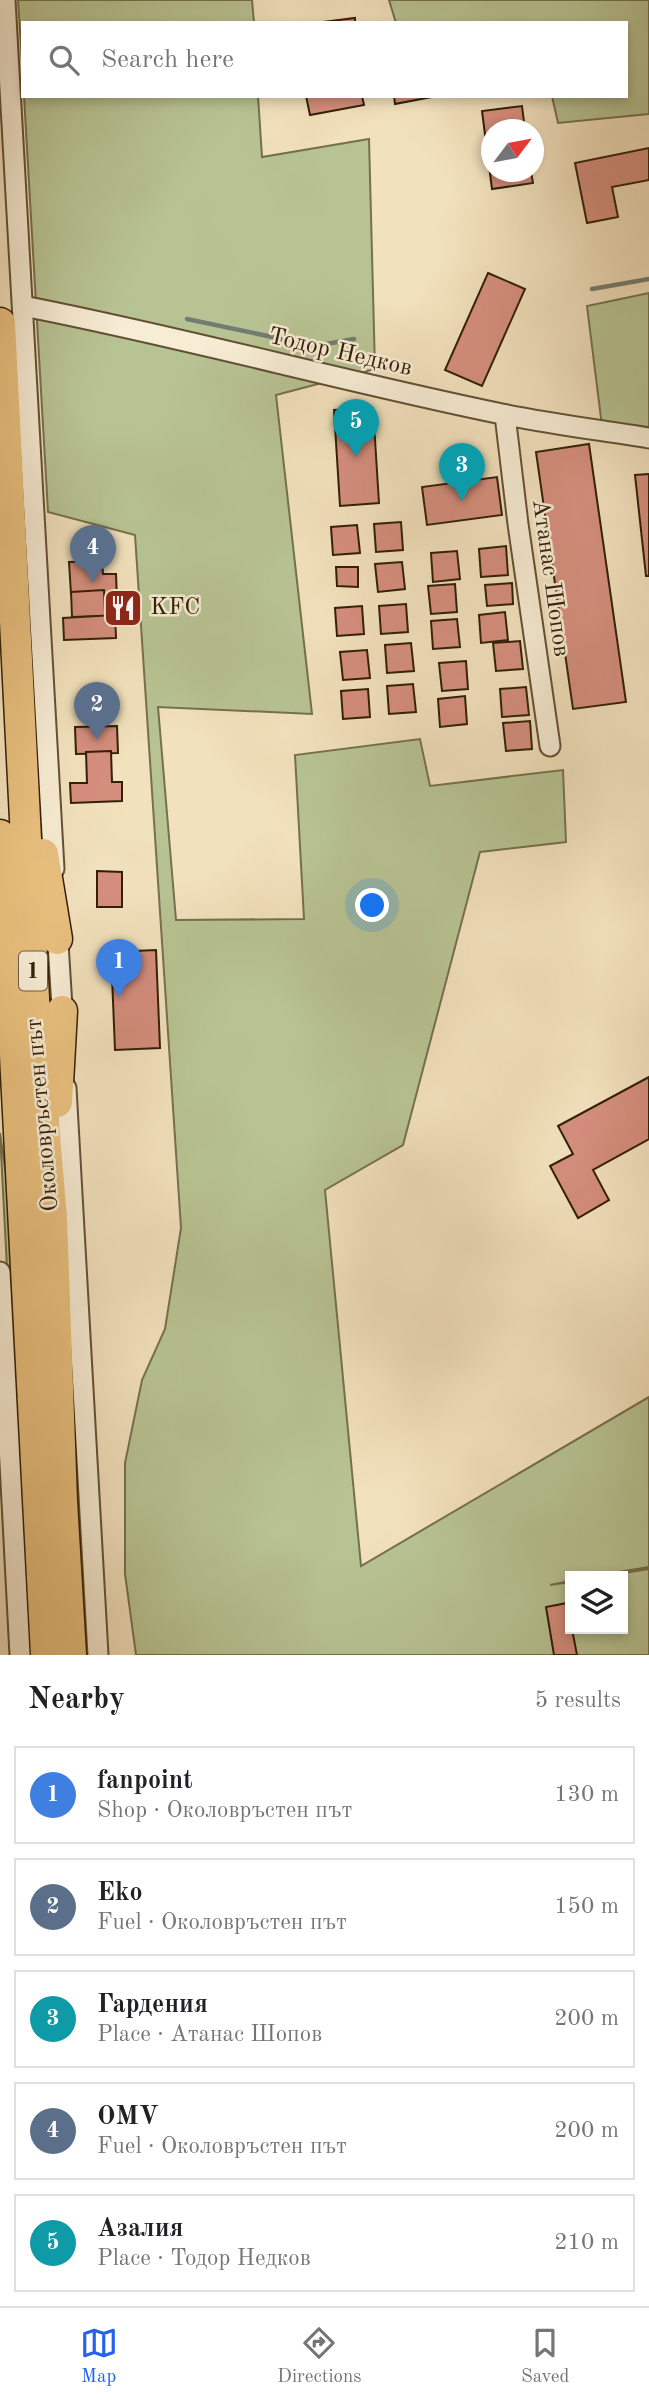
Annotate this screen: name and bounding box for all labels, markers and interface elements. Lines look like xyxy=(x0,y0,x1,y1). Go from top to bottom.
search box xyxy=(21,21,628,98)
icon: search xyxy=(45,41,83,79)
text: Search here xyxy=(101,47,234,73)
north arrow xyxy=(481,119,544,182)
street label: Тодор Недков xyxy=(266,325,414,381)
pin: 5 xyxy=(333,399,379,457)
pin: 3 xyxy=(439,443,485,501)
street label: Атанас Шопов xyxy=(527,498,573,658)
pin: 4 xyxy=(70,525,116,583)
restaurant icon: KFC xyxy=(102,587,144,629)
place label: KFC xyxy=(150,596,200,620)
pin: 2 xyxy=(74,682,120,740)
your location xyxy=(355,888,389,922)
pin: 1 xyxy=(96,939,142,997)
road number: 1 xyxy=(19,952,47,990)
street label: Околовръстен път xyxy=(23,1017,63,1213)
map controls xyxy=(565,1571,628,1634)
button: layers xyxy=(565,1571,628,1634)
text: Nearby xyxy=(28,1685,125,1715)
text: 5 results xyxy=(535,1689,621,1712)
text: fanpoint xyxy=(97,1768,193,1794)
text: 1 xyxy=(46,1783,60,1806)
text: 130 m xyxy=(554,1783,619,1806)
text: Shop · Околовръстен път xyxy=(97,1799,352,1822)
text: Eko xyxy=(97,1880,143,1906)
text: 2 xyxy=(46,1895,60,1918)
text: 150 m xyxy=(554,1895,619,1918)
text: Fuel · Околовръстен път xyxy=(97,1911,347,1934)
text: Гардения xyxy=(97,1992,208,2018)
text: 3 xyxy=(46,2007,60,2030)
text: 200 m xyxy=(554,2007,619,2030)
text: Place · Атанас Шопов xyxy=(97,2023,322,2046)
text: OMV xyxy=(97,2104,159,2130)
text: 4 xyxy=(46,2119,60,2142)
text: 200 m xyxy=(554,2119,619,2142)
text: Fuel · Околовръстен път xyxy=(97,2135,347,2158)
text: Азалия xyxy=(97,2216,183,2242)
text: 5 xyxy=(46,2231,60,2254)
text: 210 m xyxy=(554,2231,619,2254)
text: Place · Тодор Недков xyxy=(97,2247,311,2270)
tab: Map xyxy=(80,2324,118,2389)
tab: Directions xyxy=(277,2324,362,2389)
tab: Saved xyxy=(521,2324,569,2389)

